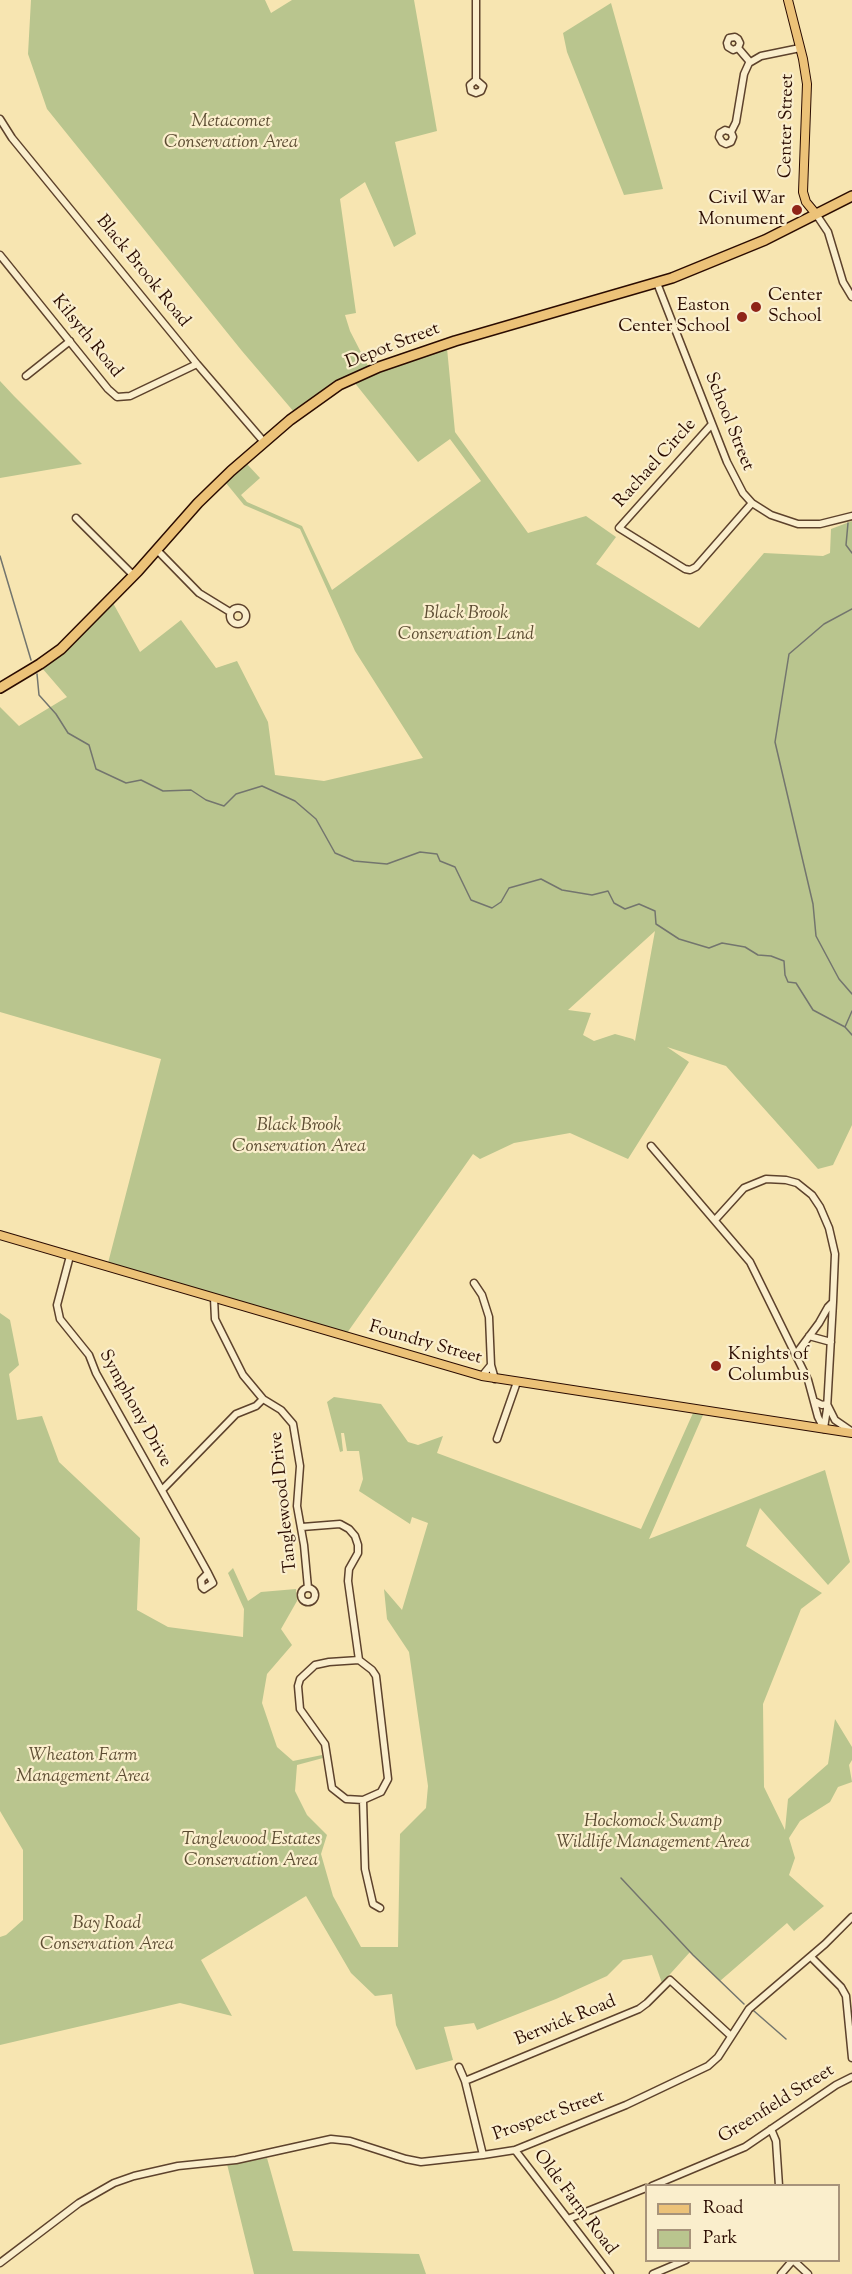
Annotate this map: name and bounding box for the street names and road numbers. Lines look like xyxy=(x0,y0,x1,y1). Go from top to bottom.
street label: Center Street xyxy=(776,74,800,178)
street label: Black Brook Road xyxy=(90,212,194,332)
street label: Kilsyth Road xyxy=(46,291,126,383)
street label: Depot Street xyxy=(343,319,443,375)
street label: School Street xyxy=(698,370,758,474)
street label: Rachael Circle xyxy=(610,415,702,513)
street label: Foundry Street xyxy=(366,1318,484,1370)
street label: Symphony Drive xyxy=(93,1347,175,1471)
street label: Tanglewood Drive xyxy=(267,1431,303,1573)
street label: Berwick Road xyxy=(512,1992,620,2052)
street label: Greenfield Street xyxy=(715,2061,839,2149)
street label: Prospect Street xyxy=(491,2087,607,2147)
street label: Olde Farm Road xyxy=(527,2146,621,2260)

